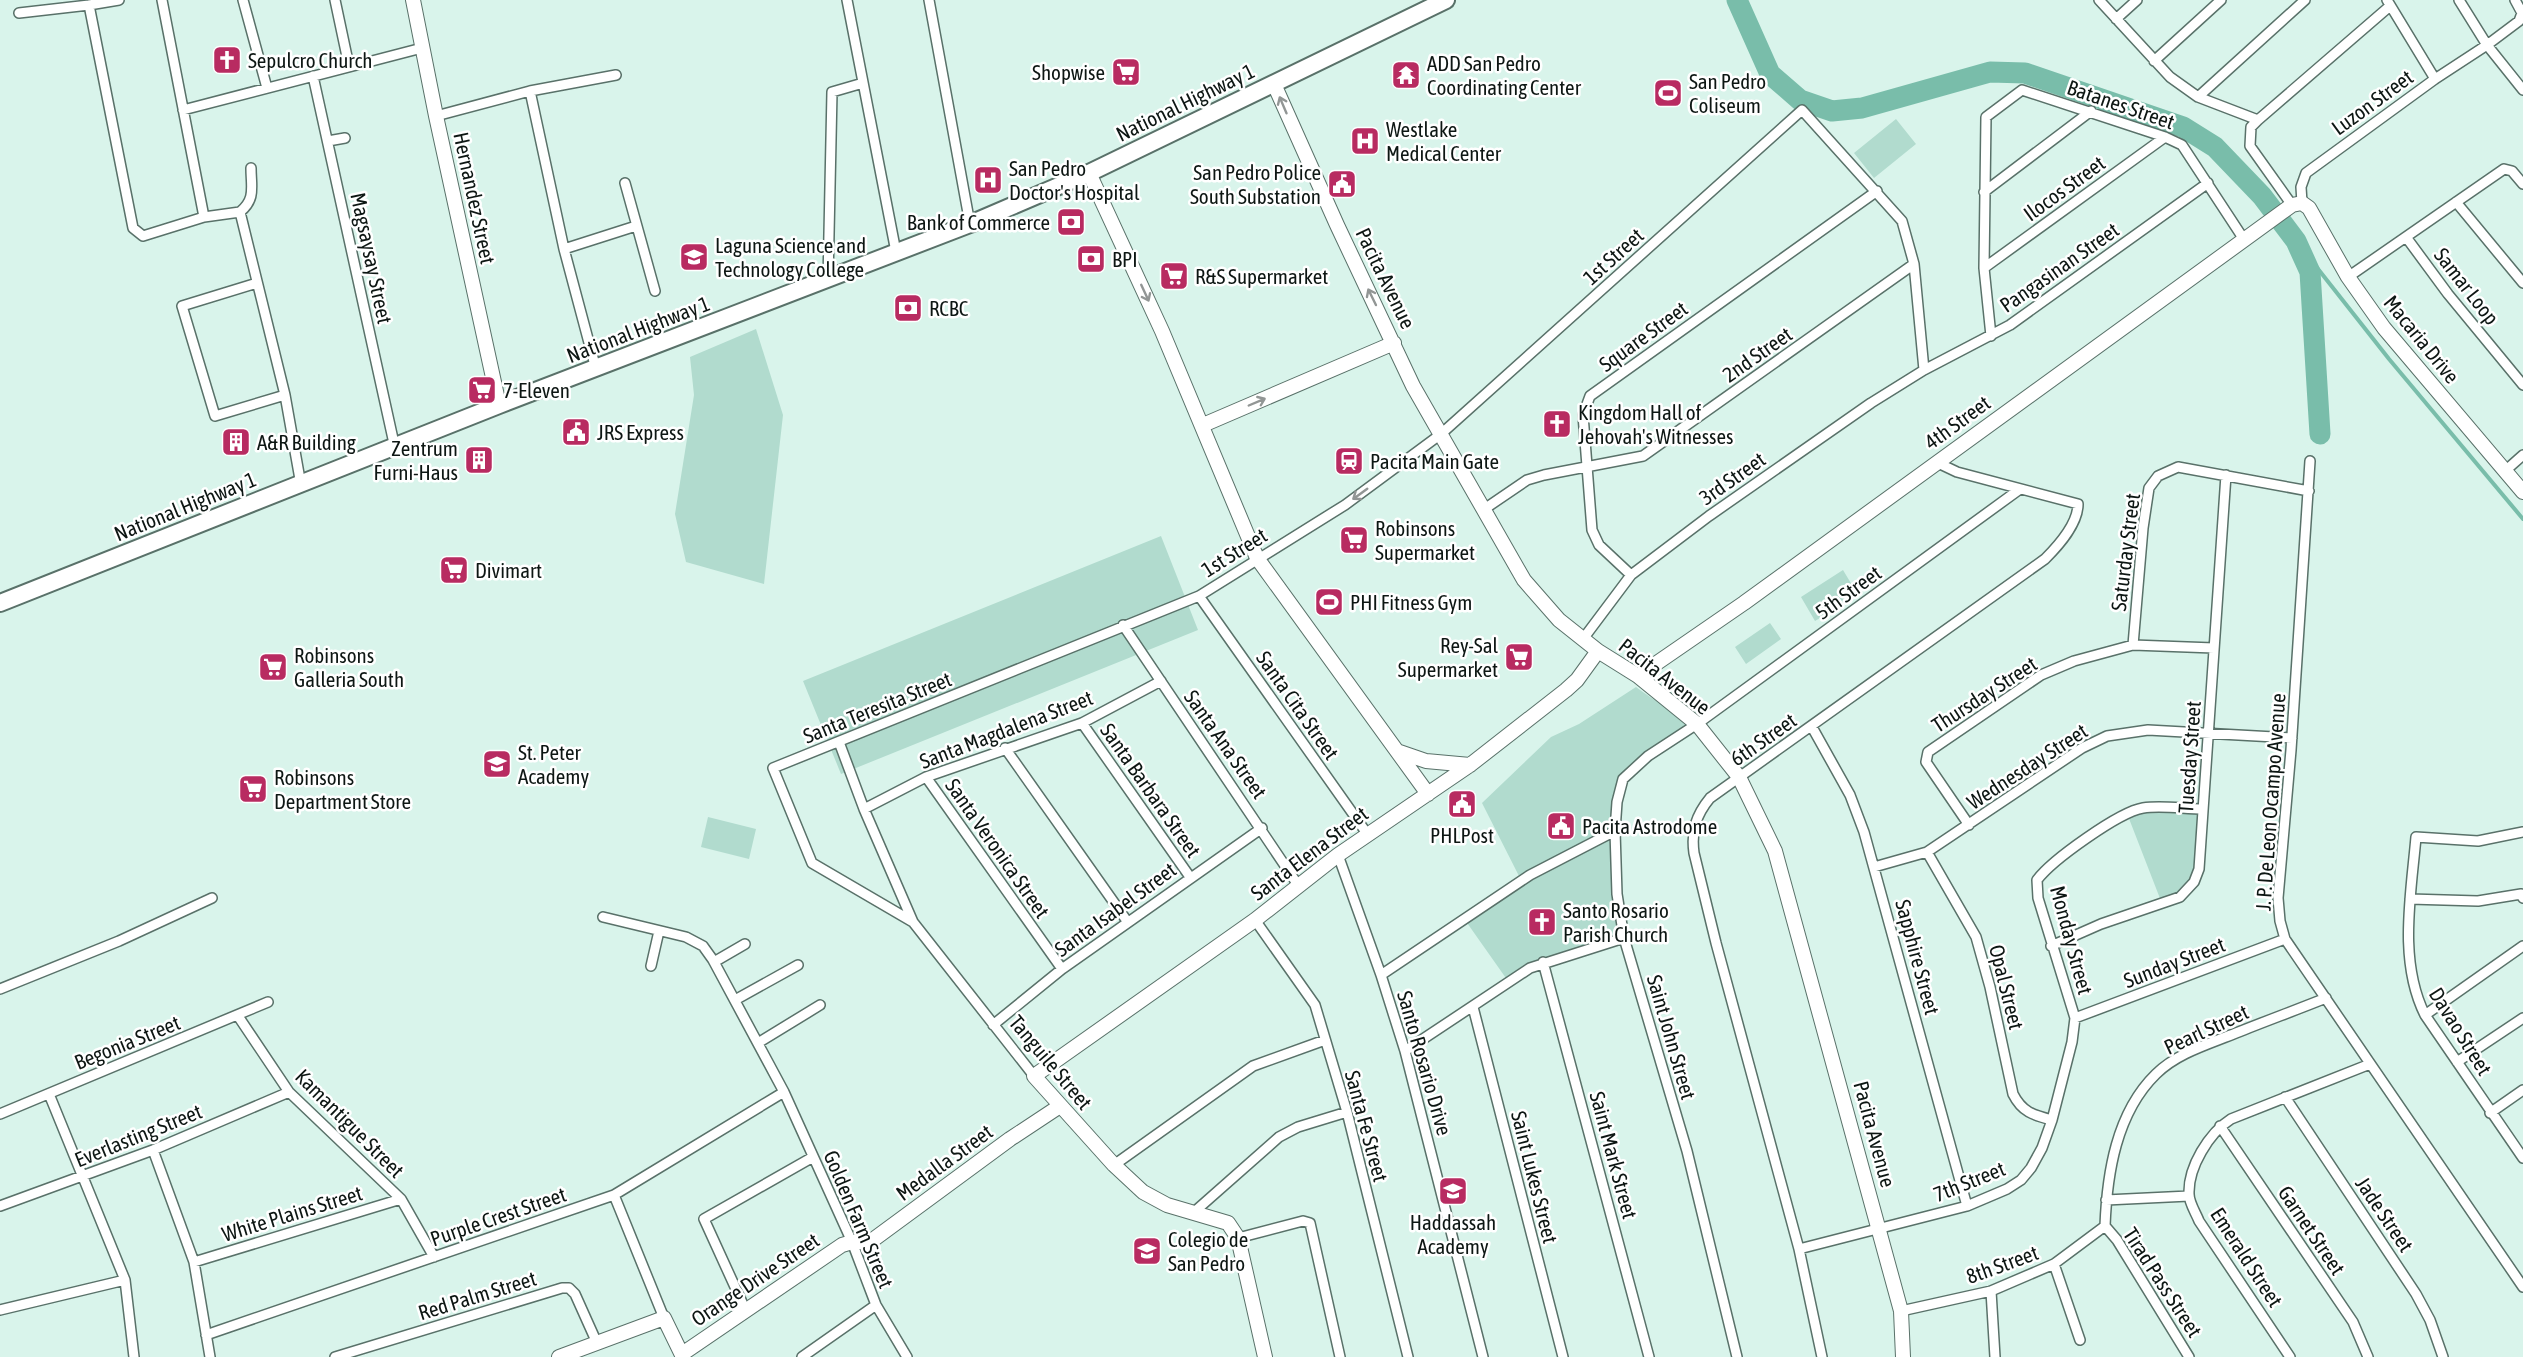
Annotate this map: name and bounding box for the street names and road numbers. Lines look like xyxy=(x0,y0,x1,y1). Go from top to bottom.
street label: National Highway 1 xyxy=(1112,58,1258,146)
street label: Luzon Street xyxy=(2327,64,2417,140)
street label: Batanes Street xyxy=(2064,74,2178,134)
street label: Hernandez Street xyxy=(449,130,501,266)
street label: Ilocos Street xyxy=(2019,150,2109,226)
street label: Magsaysay Street xyxy=(346,190,398,326)
street label: Pangasinan Street xyxy=(1995,217,2123,317)
street label: 1st Street xyxy=(1578,223,1648,289)
street label: Pacita Avenue xyxy=(1351,224,1421,332)
street label: Samar Loop xyxy=(2430,243,2504,329)
street label: Macaria Drive xyxy=(2379,290,2465,388)
street label: National Highway 1 xyxy=(563,291,713,367)
street label: Square Street xyxy=(1594,296,1692,376)
street label: 2nd Street xyxy=(1718,322,1796,386)
street label: 4th Street xyxy=(1920,390,1994,454)
street label: 3rd Street xyxy=(1694,447,1770,509)
street label: National Highway 1 xyxy=(110,467,260,545)
street label: Saturday Street xyxy=(2106,492,2144,612)
street label: 1st Street xyxy=(1197,523,1271,581)
street label: 5th Street xyxy=(1811,560,1885,624)
street label: Pacita Avenue xyxy=(1615,633,1715,719)
street label: Santa Cita Street xyxy=(1252,646,1344,764)
street label: Thursday Street xyxy=(1927,651,2041,737)
street label: Santa Teresita Street xyxy=(799,666,955,748)
street label: Santa Magdalena Street xyxy=(916,685,1096,773)
street label: Santa Ana Street xyxy=(1180,685,1272,803)
street label: J. P. De Leon Ocampo Avenue xyxy=(2250,692,2290,912)
street label: Tuesday Street xyxy=(2173,700,2205,814)
street label: 6th Street xyxy=(1725,708,1801,770)
street label: Wednesday Street xyxy=(1962,718,2092,814)
street label: Santa Barbara Street xyxy=(1096,719,1206,861)
street label: Santa Veronica Street xyxy=(941,774,1055,922)
street label: Santa Elena Street xyxy=(1246,801,1372,905)
street label: Santa Isabel Street xyxy=(1050,857,1180,961)
street label: Monday Street xyxy=(2046,883,2098,997)
street label: Sapphire Street xyxy=(1891,897,1945,1017)
street label: Sunday Street xyxy=(2120,932,2228,992)
street label: Opal Street xyxy=(1985,942,2029,1032)
street label: Saint John Street xyxy=(1643,972,1701,1102)
street label: Davao Street xyxy=(2425,983,2497,1079)
street label: Santo Rosario Drive xyxy=(1393,988,1457,1138)
street label: Pearl Street xyxy=(2160,999,2252,1059)
street label: Begonia Street xyxy=(71,1010,183,1074)
street label: Tanguile Street xyxy=(1005,1010,1097,1114)
street label: Kamantigue Street xyxy=(291,1064,409,1182)
street label: Santa Fe Street xyxy=(1341,1068,1393,1184)
street label: Pacita Avenue xyxy=(1849,1078,1901,1190)
street label: Saint Mark Street xyxy=(1585,1089,1643,1221)
street label: Everlasting Street xyxy=(71,1099,205,1171)
street label: Saint Lukes Street xyxy=(1507,1108,1563,1246)
street label: Medalla Street xyxy=(891,1119,997,1205)
street label: Golden Farm Street xyxy=(819,1147,899,1291)
street label: 7th Street xyxy=(1930,1156,2008,1206)
street label: Jade Street xyxy=(2351,1172,2419,1256)
street label: White Plains Street xyxy=(219,1180,365,1246)
street label: Garnet Street xyxy=(2274,1181,2350,1279)
street label: Purple Crest Street xyxy=(427,1182,569,1250)
street label: Emerald Street xyxy=(2206,1203,2288,1311)
street label: Tirad Pass Street xyxy=(2119,1223,2207,1341)
street label: Orange Drive Street xyxy=(687,1227,823,1331)
street label: 8th Street xyxy=(1963,1240,2041,1288)
street label: Red Palm Street xyxy=(415,1266,539,1324)

